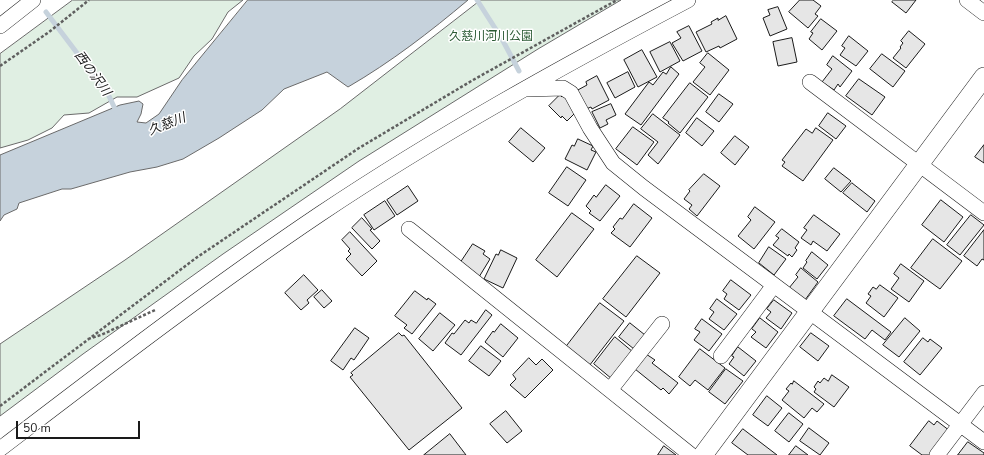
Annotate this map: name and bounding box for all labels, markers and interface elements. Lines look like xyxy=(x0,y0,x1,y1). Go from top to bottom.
park label: 久慈川河川公園 xyxy=(449,30,533,44)
water label: 西の沢川 xyxy=(70,48,114,100)
water label: 久慈川 xyxy=(146,111,188,139)
scale bar xyxy=(18,413,142,439)
text: 50 m xyxy=(23,420,51,436)

